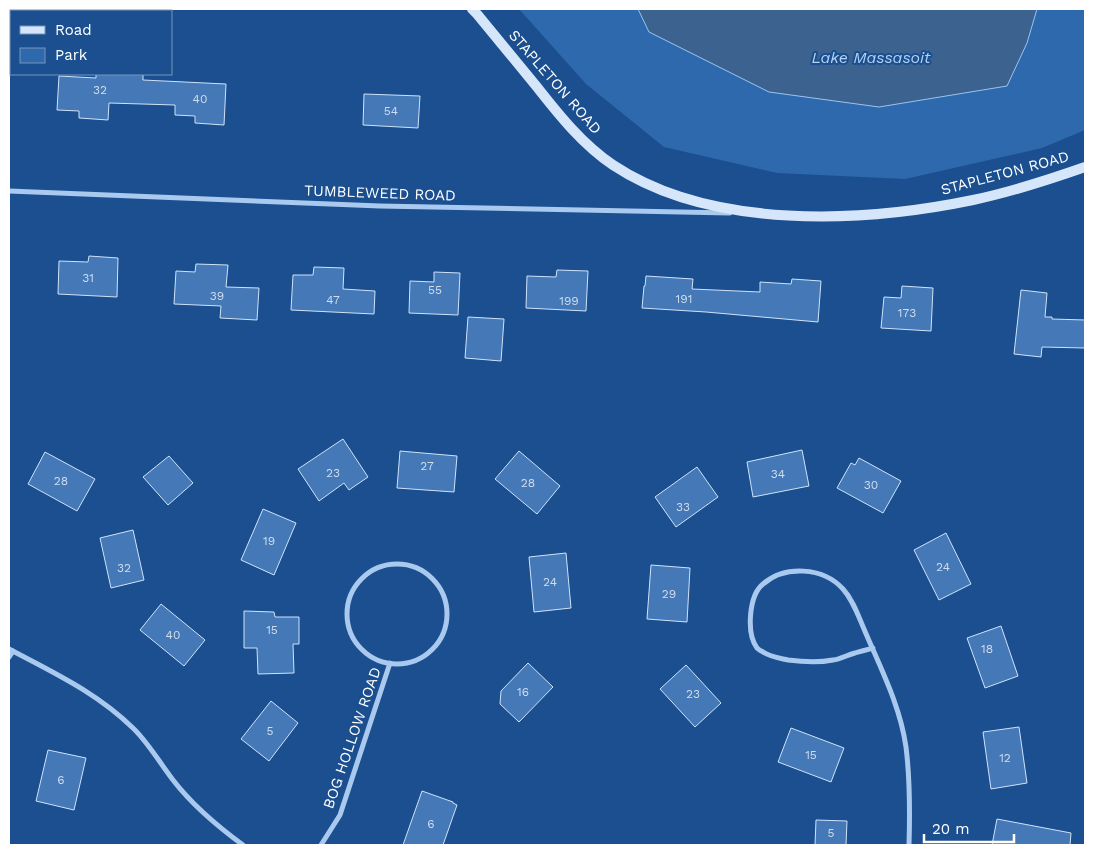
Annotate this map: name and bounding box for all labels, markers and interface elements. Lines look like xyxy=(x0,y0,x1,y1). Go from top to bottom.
legend xyxy=(10,10,172,75)
text: Road xyxy=(55,21,92,39)
street label: STAPLETON ROAD xyxy=(505,26,605,138)
text: Park xyxy=(55,46,88,64)
water label: Lake Massasoit xyxy=(811,48,931,67)
house number: 32 xyxy=(93,83,107,97)
house number: 40 xyxy=(193,92,207,106)
house number: 54 xyxy=(384,104,398,118)
street label: STAPLETON ROAD xyxy=(939,147,1071,199)
street label: TUMBLEWEED ROAD xyxy=(304,181,456,205)
house number: 31 xyxy=(82,271,94,285)
house number: 55 xyxy=(428,283,442,297)
house number: 39 xyxy=(210,289,224,303)
house number: 191 xyxy=(676,292,692,306)
house number: 47 xyxy=(326,293,340,307)
house number: 199 xyxy=(559,294,579,308)
house number: 173 xyxy=(898,306,916,320)
house number: 27 xyxy=(420,459,434,473)
house number: 23 xyxy=(326,466,340,480)
house number: 34 xyxy=(771,467,785,481)
house number: 28 xyxy=(54,474,68,488)
house number: 28 xyxy=(521,476,535,490)
house number: 30 xyxy=(864,478,878,492)
house number: 33 xyxy=(676,500,690,514)
house number: 19 xyxy=(263,534,275,548)
house number: 24 xyxy=(936,560,950,574)
house number: 32 xyxy=(117,561,131,575)
house number: 24 xyxy=(543,575,557,589)
house number: 29 xyxy=(662,587,676,601)
house number: 15 xyxy=(266,623,278,637)
house number: 40 xyxy=(166,628,180,642)
house number: 18 xyxy=(981,642,993,656)
street label: BOG HOLLOW ROAD xyxy=(319,665,385,811)
house number: 16 xyxy=(517,685,529,699)
house number: 23 xyxy=(686,687,700,701)
house number: 5 xyxy=(267,724,274,738)
house number: 15 xyxy=(805,748,817,762)
house number: 12 xyxy=(999,751,1011,765)
house number: 6 xyxy=(57,773,65,787)
scale bar xyxy=(924,812,1014,844)
house number: 6 xyxy=(427,817,435,831)
text: 20 m xyxy=(932,820,970,838)
house number: 5 xyxy=(828,826,835,840)

